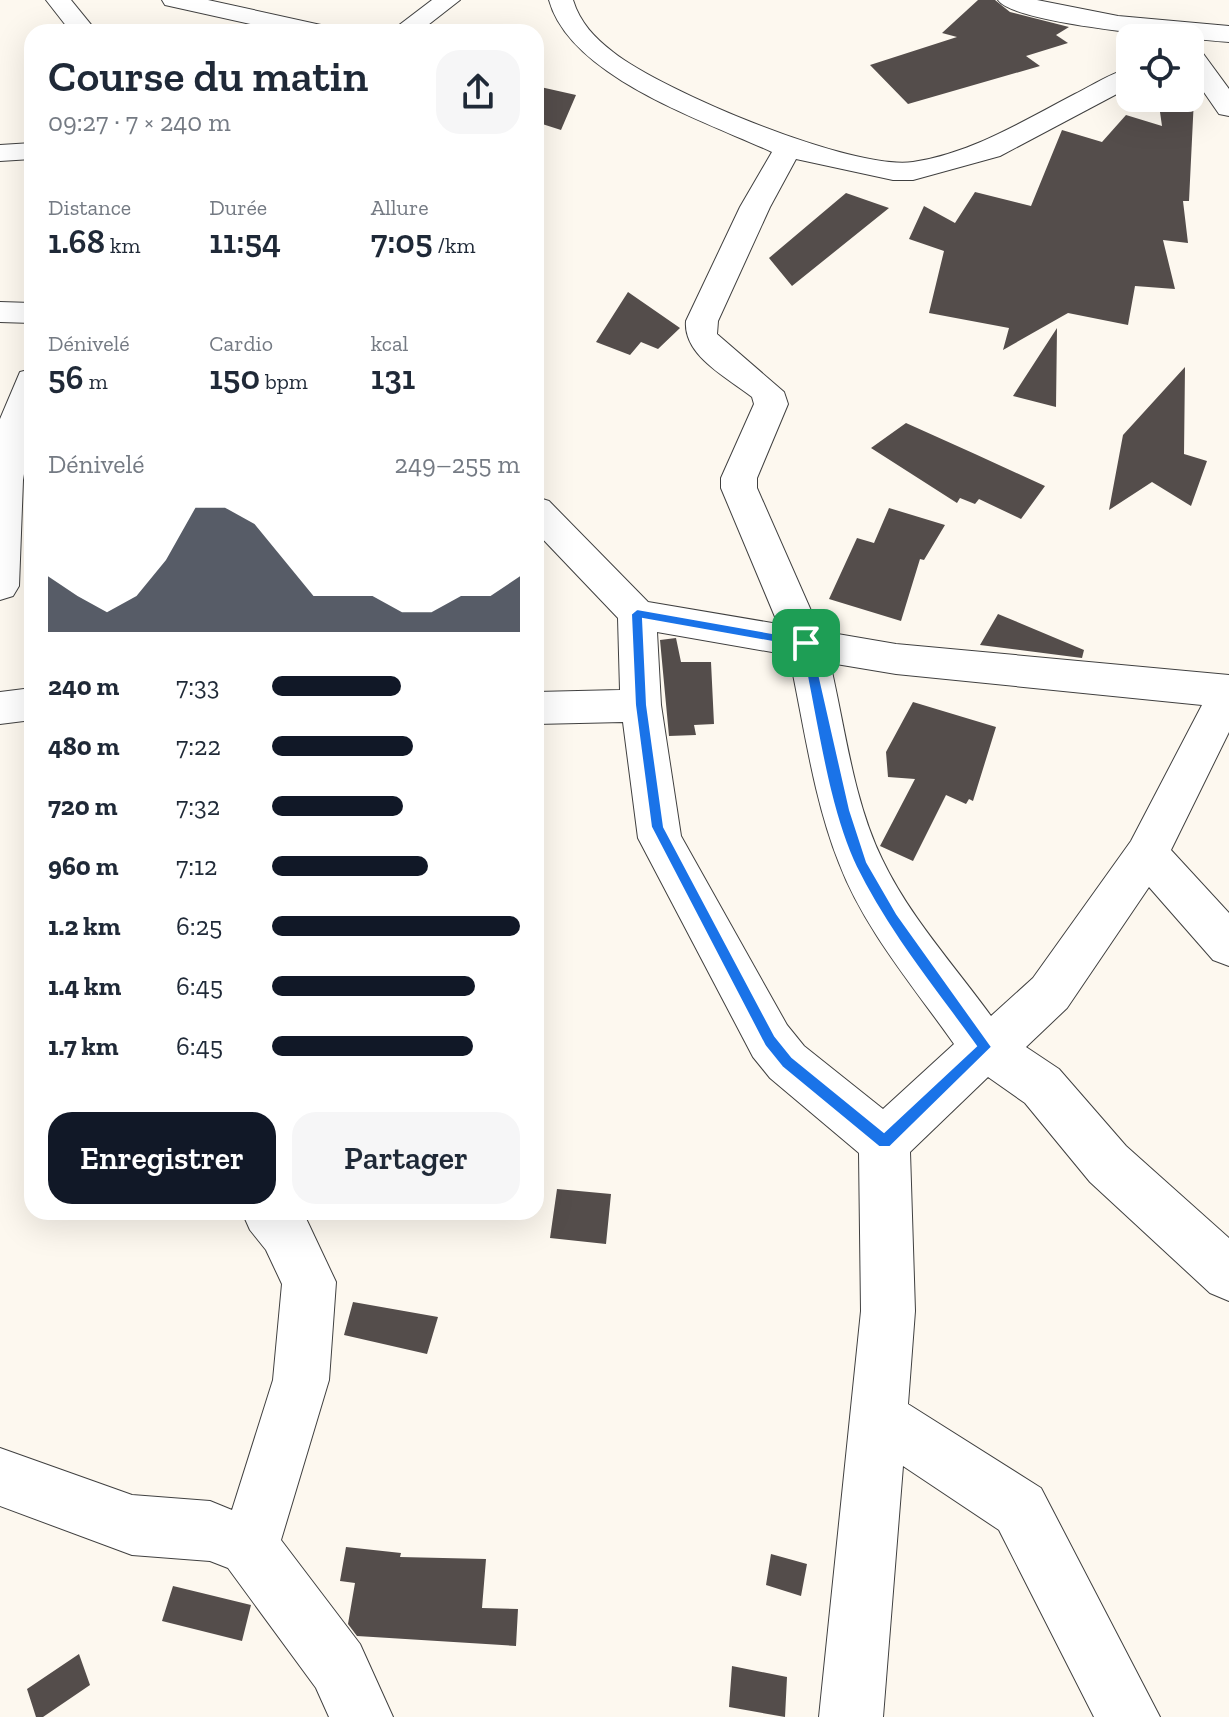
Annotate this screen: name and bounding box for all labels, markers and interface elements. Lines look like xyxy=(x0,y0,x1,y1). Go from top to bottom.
map controls xyxy=(1116,24,1204,112)
button: locate xyxy=(1116,24,1204,112)
text: Course du matin xyxy=(48,49,368,102)
button: share xyxy=(436,50,520,134)
text: 09:27 · 7 × 240 m xyxy=(48,106,231,138)
text: Distance xyxy=(48,194,131,221)
text: Durée xyxy=(209,194,267,221)
text: Allure xyxy=(371,194,429,221)
text: 1.68 xyxy=(48,221,105,262)
text: 11:54 xyxy=(209,221,281,262)
text: 7:05 xyxy=(371,221,433,262)
text: km xyxy=(105,232,140,259)
text: /km xyxy=(433,232,475,259)
text: Dénivelé xyxy=(48,330,130,357)
text: Cardio xyxy=(209,330,273,357)
text: kcal xyxy=(371,330,408,357)
text: 56 xyxy=(48,357,84,398)
text: 150 xyxy=(209,357,260,398)
text: 131 xyxy=(371,357,415,398)
text: m xyxy=(84,368,108,395)
text: bpm xyxy=(260,368,308,395)
text: Dénivelé xyxy=(48,448,145,480)
text: 249–255 m xyxy=(395,448,520,480)
pin xyxy=(772,609,840,677)
icon: arrive xyxy=(784,621,828,665)
text: 240 m xyxy=(48,670,119,702)
text: 7:33 xyxy=(176,670,220,702)
text: 480 m xyxy=(48,730,119,762)
text: 7:22 xyxy=(176,730,221,762)
text: 720 m xyxy=(48,790,117,822)
text: 7:32 xyxy=(176,790,220,822)
text: 960 m xyxy=(48,850,118,882)
text: 7:12 xyxy=(176,850,217,882)
text: 1.2 km xyxy=(48,910,120,942)
text: 6:25 xyxy=(176,910,222,942)
text: 1.4 km xyxy=(48,970,121,1002)
text: 6:45 xyxy=(176,970,223,1002)
text: 1.7 km xyxy=(48,1030,119,1062)
text: 6:45 xyxy=(176,1030,223,1062)
button: Enregistrer xyxy=(48,1112,276,1204)
button: Partager xyxy=(292,1112,520,1204)

